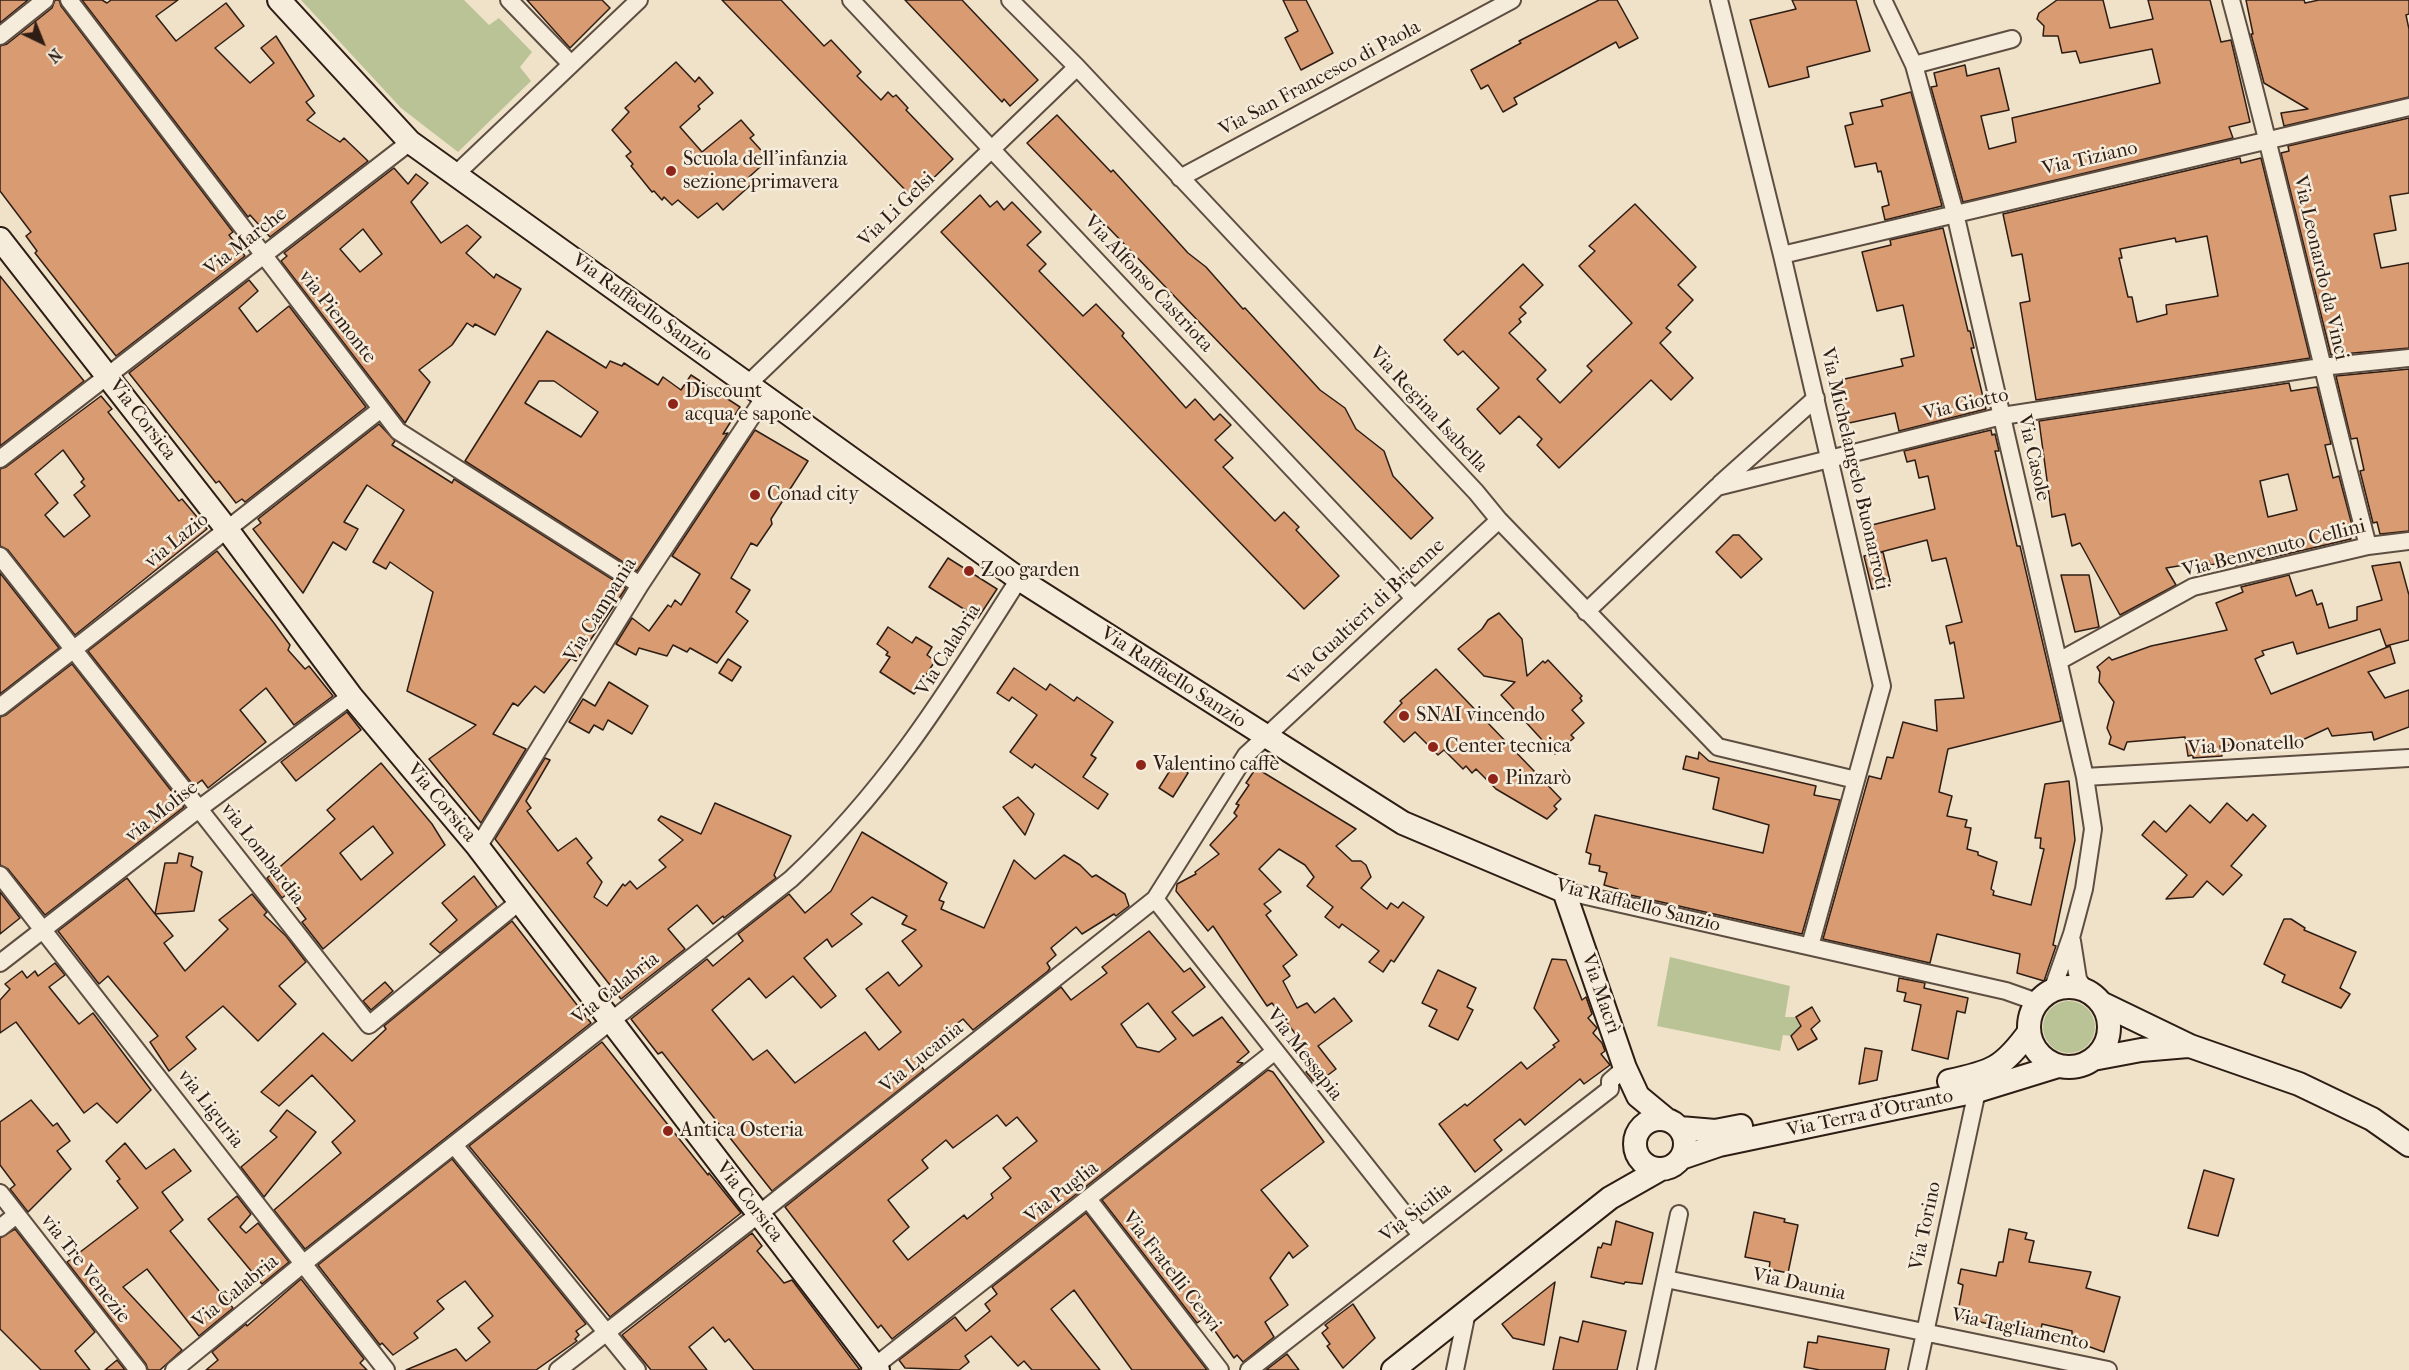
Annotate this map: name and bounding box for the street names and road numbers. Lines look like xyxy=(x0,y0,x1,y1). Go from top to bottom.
street label: Via San Francesco di Paola xyxy=(1215,16,1425,142)
street label: Via Tiziano xyxy=(2040,136,2140,182)
street label: Via Li Gelsi xyxy=(854,168,940,252)
street label: Via Leonardo da Vinci xyxy=(2287,173,2353,363)
street label: Via Marche xyxy=(200,202,292,282)
street label: Via Alfonso Castriota xyxy=(1078,211,1218,357)
street label: Via Raffaello Sanzio xyxy=(567,249,717,367)
street label: via Piemonte xyxy=(293,265,381,369)
street label: Via Regina Isabella xyxy=(1363,342,1493,478)
street label: Via Michelangelo Buonarroti xyxy=(1814,346,1894,592)
street label: Via Corsica xyxy=(103,375,181,465)
street label: Via Giotto xyxy=(1921,384,2011,426)
street label: Via Casole xyxy=(2011,413,2055,503)
street label: via Lazio xyxy=(140,508,214,574)
street label: Via Benvenuto Cellini xyxy=(2180,515,2368,583)
street label: Via Gualtieri di Brienne xyxy=(1284,534,1450,692)
street label: Via Campania xyxy=(559,553,643,667)
street label: Via Calabria xyxy=(911,600,987,700)
street label: Via Raffaello Sanzio xyxy=(1096,622,1250,734)
street label: Via Donatello xyxy=(2187,731,2305,761)
street label: Via Corsica xyxy=(401,759,481,847)
street label: via Molise xyxy=(121,776,203,848)
street label: via Lombardia xyxy=(215,798,309,910)
street label: Via Raffaello Sanzio xyxy=(1553,874,1723,938)
street label: Via Calabria xyxy=(568,948,664,1030)
street label: Via Macrì xyxy=(1575,951,1625,1037)
street label: Via Messapia xyxy=(1261,1004,1347,1106)
street label: Via Lucania xyxy=(875,1017,969,1099)
street label: via Liguria xyxy=(172,1065,248,1153)
street label: Via Terra d'Otranto xyxy=(1785,1085,1955,1143)
street label: Via Corsica xyxy=(710,1157,788,1247)
street label: Via Puglia xyxy=(1020,1157,1104,1229)
street label: Via Sicilia xyxy=(1376,1178,1456,1248)
street label: Via Torino xyxy=(1905,1179,1947,1273)
street label: Via Fratelli Cervi xyxy=(1116,1207,1226,1337)
street label: via Tre Venezie xyxy=(35,1210,135,1328)
street label: Via Calabria xyxy=(188,1250,284,1334)
street label: Via Daunia xyxy=(1750,1263,1848,1307)
street label: Via Tagliamento xyxy=(1949,1304,2091,1356)

